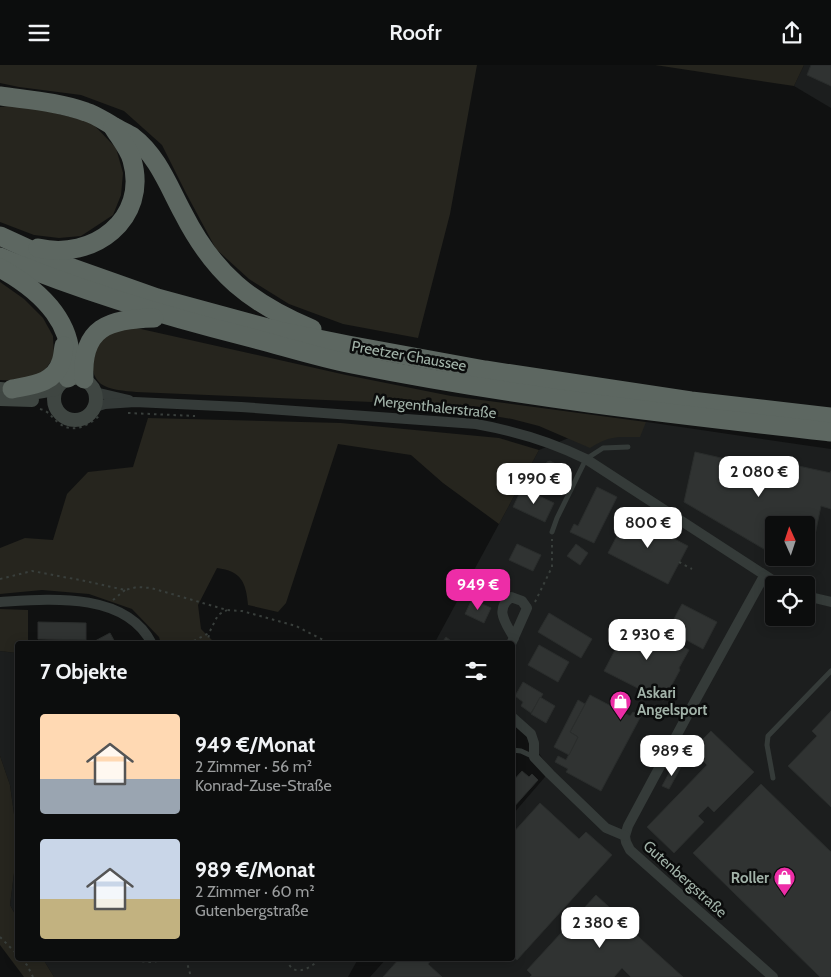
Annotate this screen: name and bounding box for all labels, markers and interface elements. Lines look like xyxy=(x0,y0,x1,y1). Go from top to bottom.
icon: menu xyxy=(25,19,53,47)
text: Roofr xyxy=(389,19,442,46)
icon: share xyxy=(778,19,806,47)
street label: Preetzer Chaussee xyxy=(350,337,468,375)
street label: Mergenthalerstraße xyxy=(373,392,498,422)
pin: 2 080 € xyxy=(713,455,805,498)
text: 2 080 € xyxy=(730,462,788,481)
pin: 1 990 € xyxy=(488,463,580,505)
text: 1 990 € xyxy=(508,469,560,488)
pin: 800 € xyxy=(613,507,683,549)
text: 800 € xyxy=(625,513,671,532)
north arrow xyxy=(765,516,815,566)
map controls xyxy=(765,516,815,626)
pin: 949 € xyxy=(443,569,513,611)
text: 949 € xyxy=(457,575,499,594)
button: locate xyxy=(765,576,815,626)
pin: 2 930 € xyxy=(601,619,693,661)
text: 2 930 € xyxy=(620,625,674,644)
icon: filters xyxy=(462,657,490,685)
text: 7 Objekte xyxy=(40,659,127,684)
place label: Askari Angelsport xyxy=(637,684,707,719)
shop icon: Askari Angelsport xyxy=(609,690,633,721)
text: 949 €/Monat xyxy=(195,732,315,757)
icon: home xyxy=(80,734,140,794)
pin: 989 € xyxy=(637,735,707,777)
text: 989 € xyxy=(651,741,693,760)
text: 2 Zimmer · 56 m² xyxy=(195,757,312,776)
text: Konrad-Zuse-Straße xyxy=(195,776,332,795)
street label: Gutenbergstraße xyxy=(639,837,731,921)
text: 989 €/Monat xyxy=(195,857,315,882)
icon: home xyxy=(80,859,140,919)
shop icon: Roller xyxy=(773,866,797,897)
place label: Roller xyxy=(731,869,769,887)
text: 2 Zimmer · 60 m² xyxy=(195,882,315,901)
text: Gutenbergstraße xyxy=(195,901,308,920)
pin: 2 380 € xyxy=(554,907,646,949)
text: 2 380 € xyxy=(572,913,628,932)

